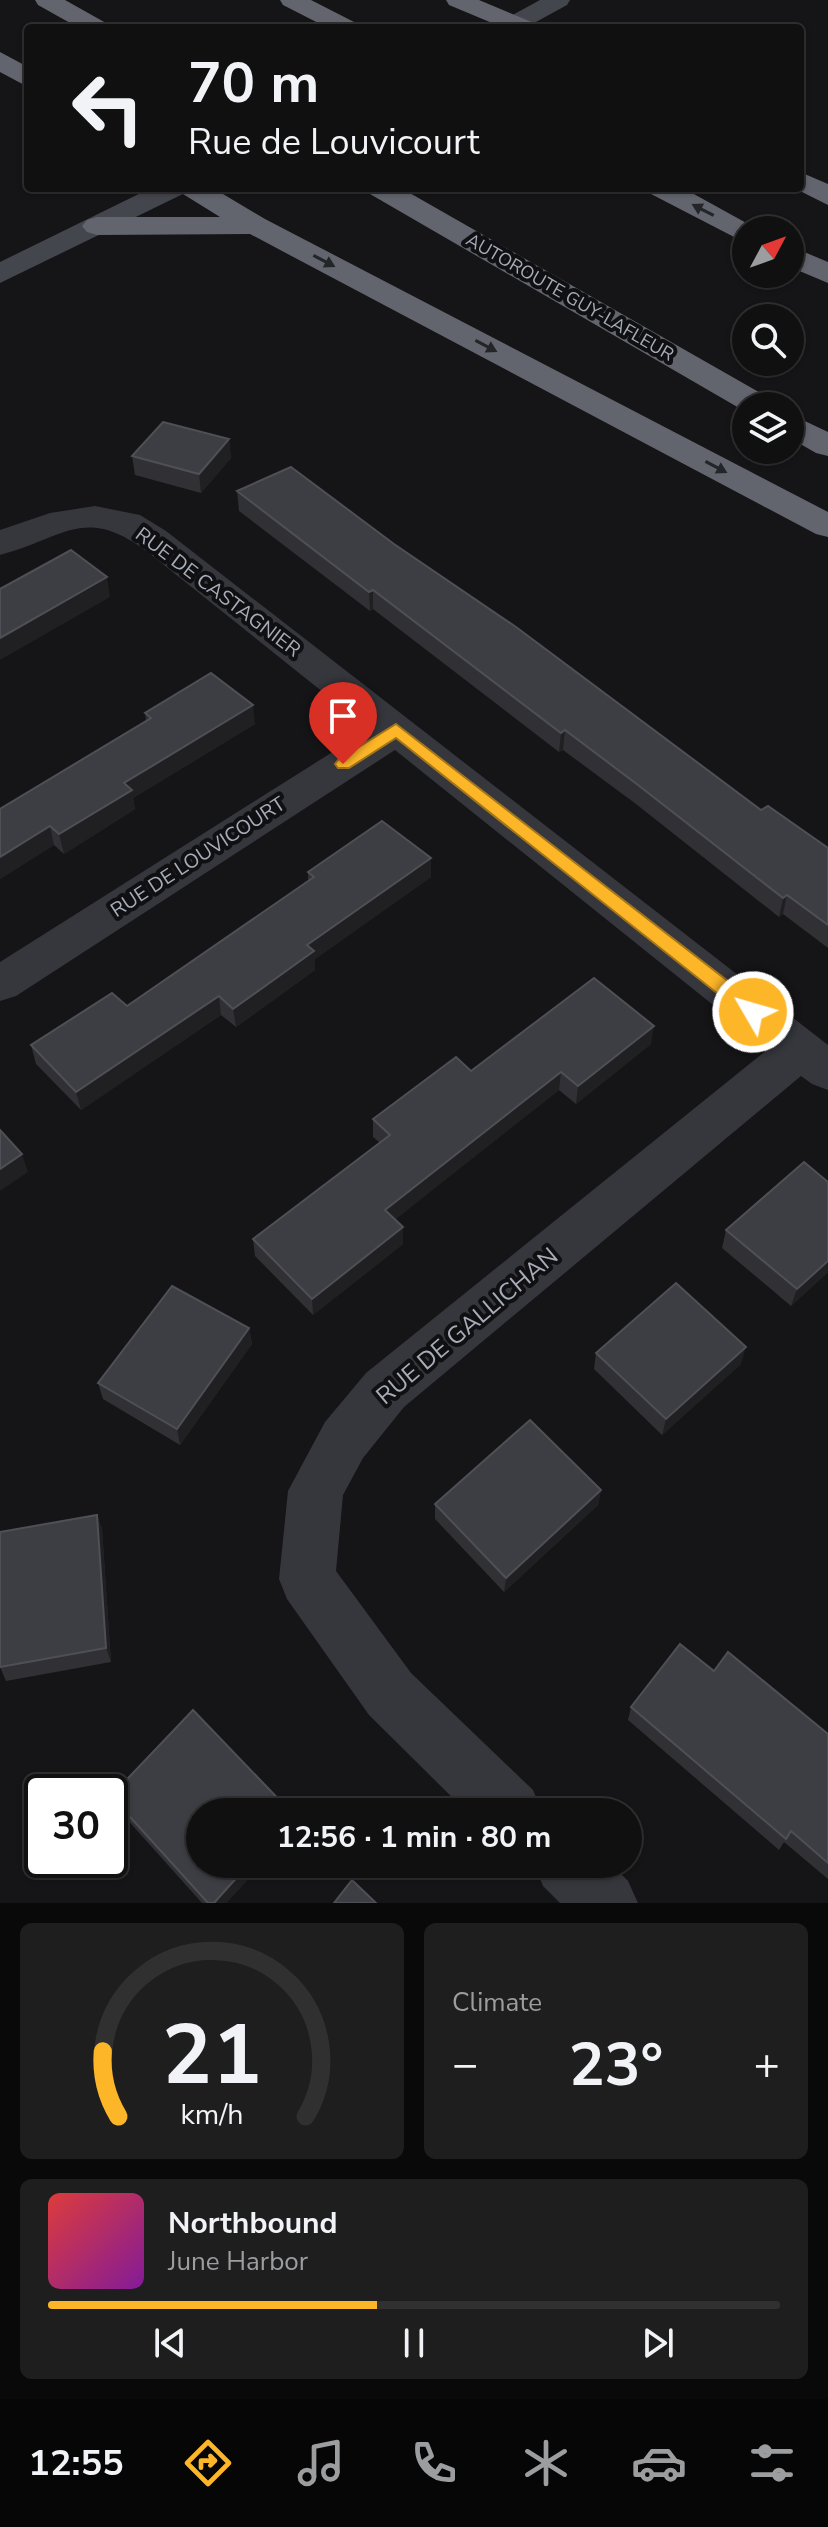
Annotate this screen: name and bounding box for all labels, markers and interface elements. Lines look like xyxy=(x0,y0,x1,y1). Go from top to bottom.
text: 70 m xyxy=(188,45,319,122)
icon: left xyxy=(56,56,160,160)
text: Rue de Louvicourt xyxy=(188,118,480,167)
one-way arrow xyxy=(692,203,715,217)
north arrow xyxy=(732,216,804,288)
map controls xyxy=(732,216,804,464)
street label: AUTOROUTE GUY-LAFLEUR xyxy=(462,228,678,366)
one-way arrow xyxy=(313,254,335,268)
button: search xyxy=(732,304,804,376)
one-way arrow xyxy=(474,340,497,353)
button: layers xyxy=(732,392,804,464)
one-way arrow xyxy=(704,461,727,474)
street label: RUE DE CASTAGNIER xyxy=(130,521,306,663)
pin xyxy=(309,682,377,764)
icon: arrive xyxy=(321,694,365,738)
street label: RUE DE LOUVICOURT xyxy=(105,790,291,924)
position arrow xyxy=(711,970,795,1054)
street label: RUE DE GALLICHAN xyxy=(369,1240,565,1412)
speed limit sign: 30 xyxy=(24,1774,128,1878)
text: 12:56 · 1 min · 80 m xyxy=(277,1817,551,1858)
text: Climate xyxy=(452,1985,542,2020)
text: 21 xyxy=(162,1999,262,2112)
text: 23° xyxy=(569,2024,663,2106)
text: − xyxy=(452,2035,478,2095)
text: + xyxy=(754,2035,780,2095)
text: km/h xyxy=(181,2095,243,2134)
text: Northbound xyxy=(168,2203,338,2244)
text: June Harbor xyxy=(168,2244,308,2279)
icon: previous xyxy=(148,2321,192,2365)
icon: pause xyxy=(392,2321,436,2365)
icon: next xyxy=(636,2321,680,2365)
icon: directions xyxy=(180,2435,236,2491)
icon: music xyxy=(293,2435,349,2491)
icon: phone xyxy=(406,2435,462,2491)
icon: climate xyxy=(518,2435,574,2491)
icon: car xyxy=(631,2435,687,2491)
icon: filters xyxy=(744,2435,800,2491)
text: 12:55 xyxy=(28,2439,124,2488)

